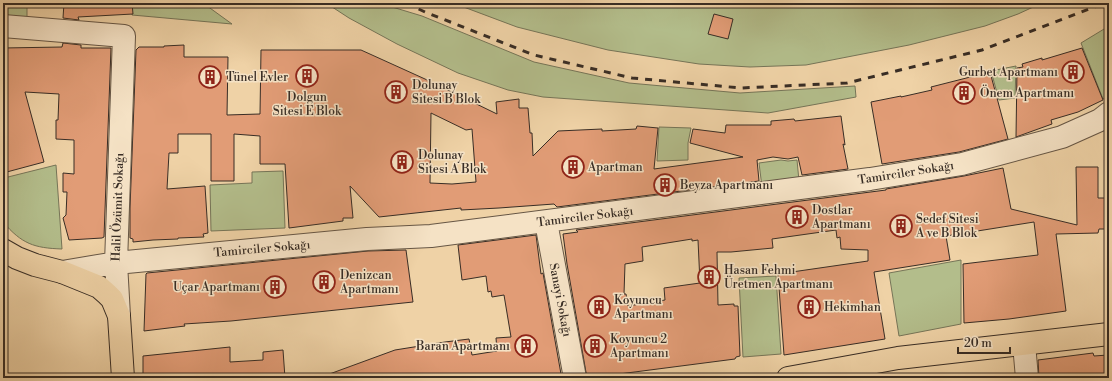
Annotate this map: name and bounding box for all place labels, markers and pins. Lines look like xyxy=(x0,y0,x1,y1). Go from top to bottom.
building icon: Gurbet Apartmanı xyxy=(1060,59,1086,85)
building icon: Dolgun Sitesi E Blok xyxy=(294,63,320,89)
building icon: Tünel Evler xyxy=(197,64,223,90)
place label: Gurbet Apartmanı xyxy=(959,65,1058,80)
place label: Tünel Evler xyxy=(226,70,288,85)
place label: Dolunay Sitesi B Blok xyxy=(412,78,481,107)
building icon: Dolunay Sitesi B Blok xyxy=(383,79,409,105)
building icon: Önem Apartmanı xyxy=(951,80,977,106)
place label: Önem Apartmanı xyxy=(980,84,1074,101)
place label: Dolgun Sitesi E Blok xyxy=(273,90,342,119)
place label: Dolunay Sitesi A Blok xyxy=(418,148,487,177)
building icon: Dolunay Sitesi A Blok xyxy=(389,149,415,175)
building icon: Apartman xyxy=(560,154,586,180)
place label: Apartman xyxy=(587,160,643,175)
building icon: Beyza Apartmanı xyxy=(652,172,678,198)
place label: Beyza Apartmanı xyxy=(679,178,773,193)
place label: Dostlar Apartmanı xyxy=(811,203,871,232)
building icon: Dostlar Apartmanı xyxy=(784,204,810,230)
place label: Sedef Sitesi A ve B Blok xyxy=(915,212,979,241)
building icon: Sedef Sitesi A ve B Blok xyxy=(888,213,914,239)
place label: Hasan Fehmi Üretmen Apartmanı xyxy=(724,263,833,292)
building icon: Hasan Fehmi Üretmen Apartmanı xyxy=(696,264,722,290)
place label: Denizcan Apartmanı xyxy=(339,268,399,297)
building icon: Denizcan Apartmanı xyxy=(311,269,337,295)
building icon: Uçar Apartmanı xyxy=(262,274,288,300)
place label: Uçar Apartmanı xyxy=(173,280,260,295)
place label: Koyuncu Apartmanı xyxy=(613,293,673,322)
building icon: Koyuncu Apartmanı xyxy=(586,294,612,320)
building icon: Hekimhan xyxy=(796,294,822,320)
place label: Hekimhan xyxy=(824,300,881,315)
place label: Koyuncu 2 Apartmanı xyxy=(609,332,669,361)
building icon: Baran Apartmanı xyxy=(513,333,539,359)
building icon: Koyuncu 2 Apartmanı xyxy=(582,333,608,359)
place label: Baran Apartmanı xyxy=(415,339,510,354)

